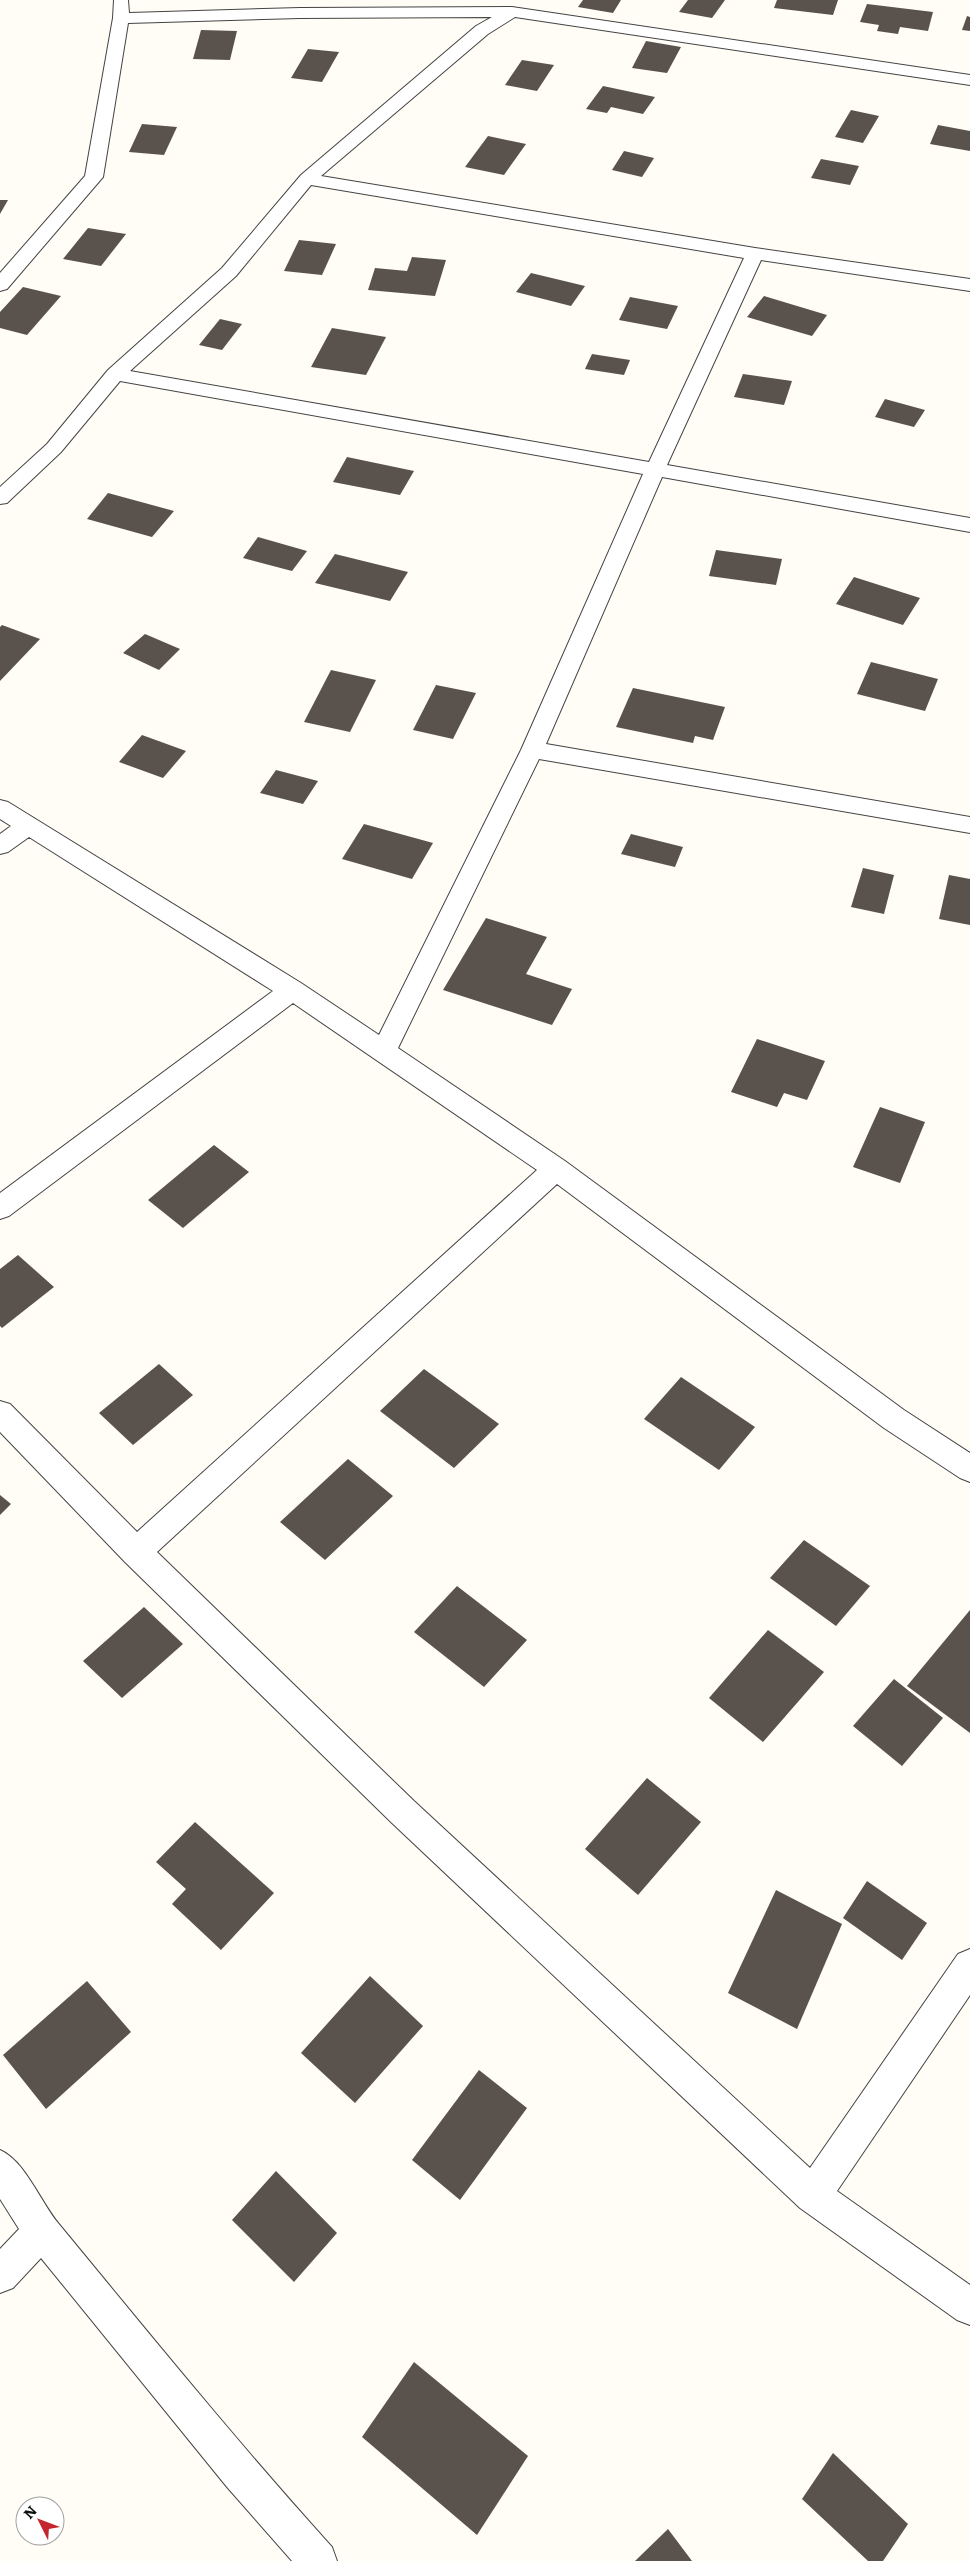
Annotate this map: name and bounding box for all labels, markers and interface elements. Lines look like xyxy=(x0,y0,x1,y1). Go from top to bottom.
north arrow xyxy=(15,2496,65,2546)
text: N xyxy=(18,2500,41,2523)

